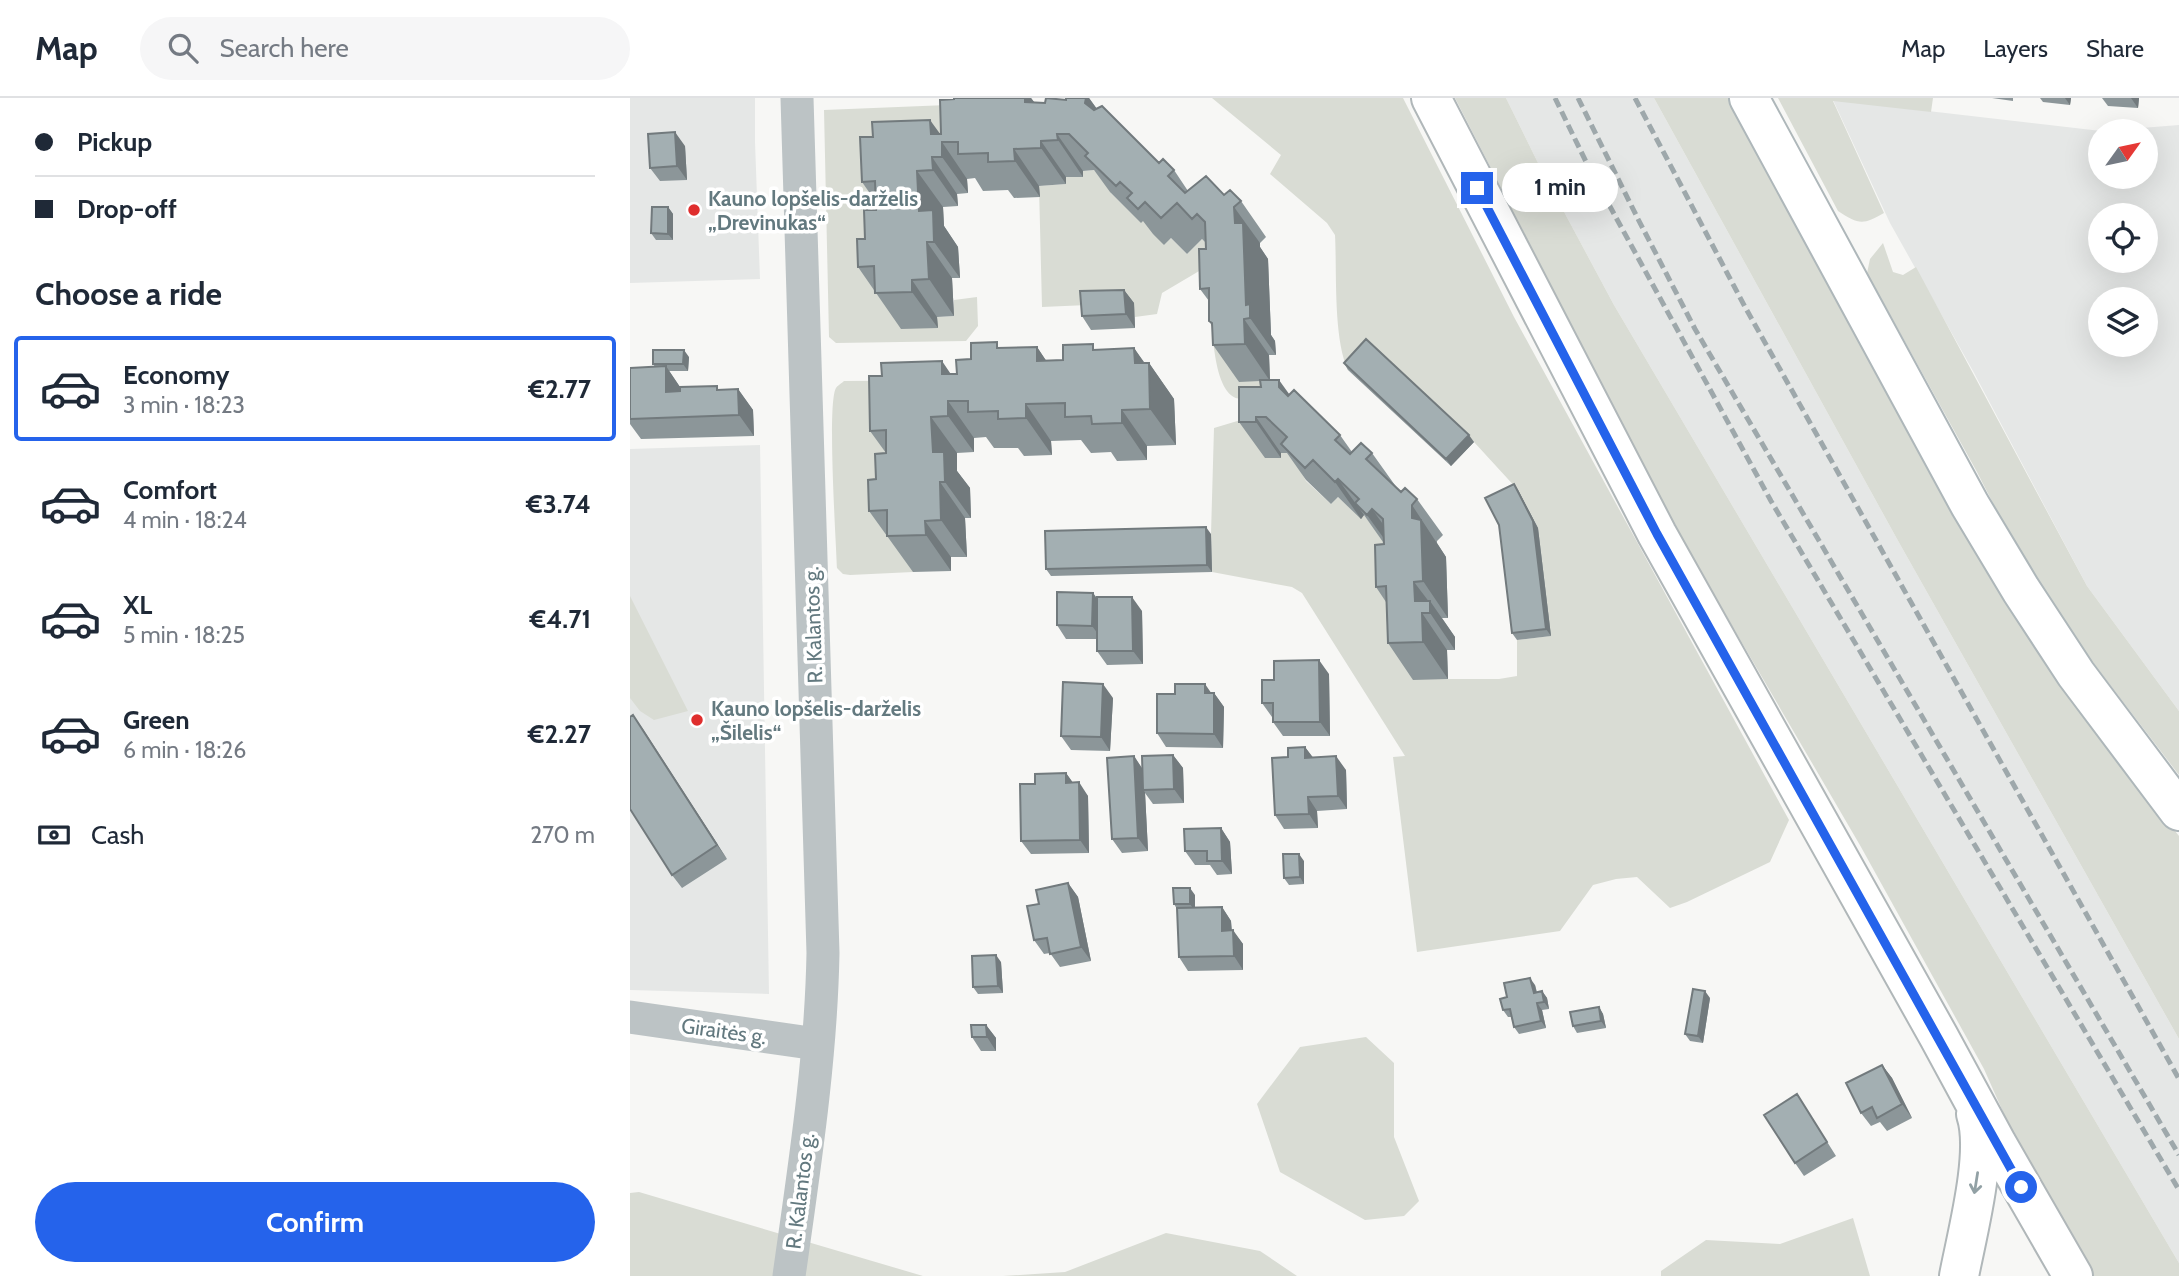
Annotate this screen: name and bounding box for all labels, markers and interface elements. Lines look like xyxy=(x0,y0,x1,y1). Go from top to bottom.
search box xyxy=(140,17,630,80)
text: Map xyxy=(35,28,98,68)
icon: search xyxy=(164,29,202,67)
text: Search here xyxy=(220,32,349,64)
text: Map xyxy=(1901,34,1945,63)
text: Layers xyxy=(1983,34,2048,63)
text: Share xyxy=(2086,34,2144,63)
north arrow xyxy=(2088,119,2158,189)
map controls xyxy=(2088,119,2158,357)
text: Pickup xyxy=(77,126,152,158)
callout: 1 min xyxy=(1502,164,1617,212)
route end xyxy=(1461,172,1493,204)
text: 1 min xyxy=(1534,173,1586,201)
place label: Kauno lopšelis-darželis „Drevinukas“ xyxy=(708,186,918,235)
text: Drop-off xyxy=(77,193,177,225)
marker: Kauno lopšelis-darželis „Drevinukas“ xyxy=(686,202,702,218)
button: locate xyxy=(2088,203,2158,273)
text: Choose a ride xyxy=(35,274,222,313)
button: layers xyxy=(2088,287,2158,357)
icon: car xyxy=(39,357,102,420)
text: Economy xyxy=(123,359,229,391)
text: €2.77 xyxy=(528,373,591,405)
text: 3 min · 18:23 xyxy=(123,391,245,419)
icon: car xyxy=(39,472,102,535)
text: Comfort xyxy=(123,474,217,506)
text: €3.74 xyxy=(526,488,591,520)
text: 4 min · 18:24 xyxy=(123,506,247,534)
street label: R. Kalantos g. xyxy=(798,566,828,684)
icon: car xyxy=(39,587,102,650)
text: XL xyxy=(123,589,152,621)
text: €4.71 xyxy=(530,603,591,635)
text: 5 min · 18:25 xyxy=(123,621,245,649)
place label: Kauno lopšelis-darželis „Šilelis“ xyxy=(711,696,921,745)
icon: car xyxy=(39,702,102,765)
text: Green xyxy=(123,704,190,736)
marker: Kauno lopšelis-darželis „Šilelis“ xyxy=(689,712,705,728)
text: €2.27 xyxy=(528,718,591,750)
text: 6 min · 18:26 xyxy=(123,736,246,764)
icon: cash xyxy=(35,816,73,854)
text: Cash xyxy=(91,819,144,851)
text: 270 m xyxy=(530,821,595,849)
street label: Giraitės g. xyxy=(680,1013,768,1049)
street label: R. Kalantos g. xyxy=(780,1131,820,1251)
one-way arrow xyxy=(1969,1171,1982,1194)
route start xyxy=(2005,1171,2037,1203)
button: Confirm xyxy=(35,1182,595,1262)

